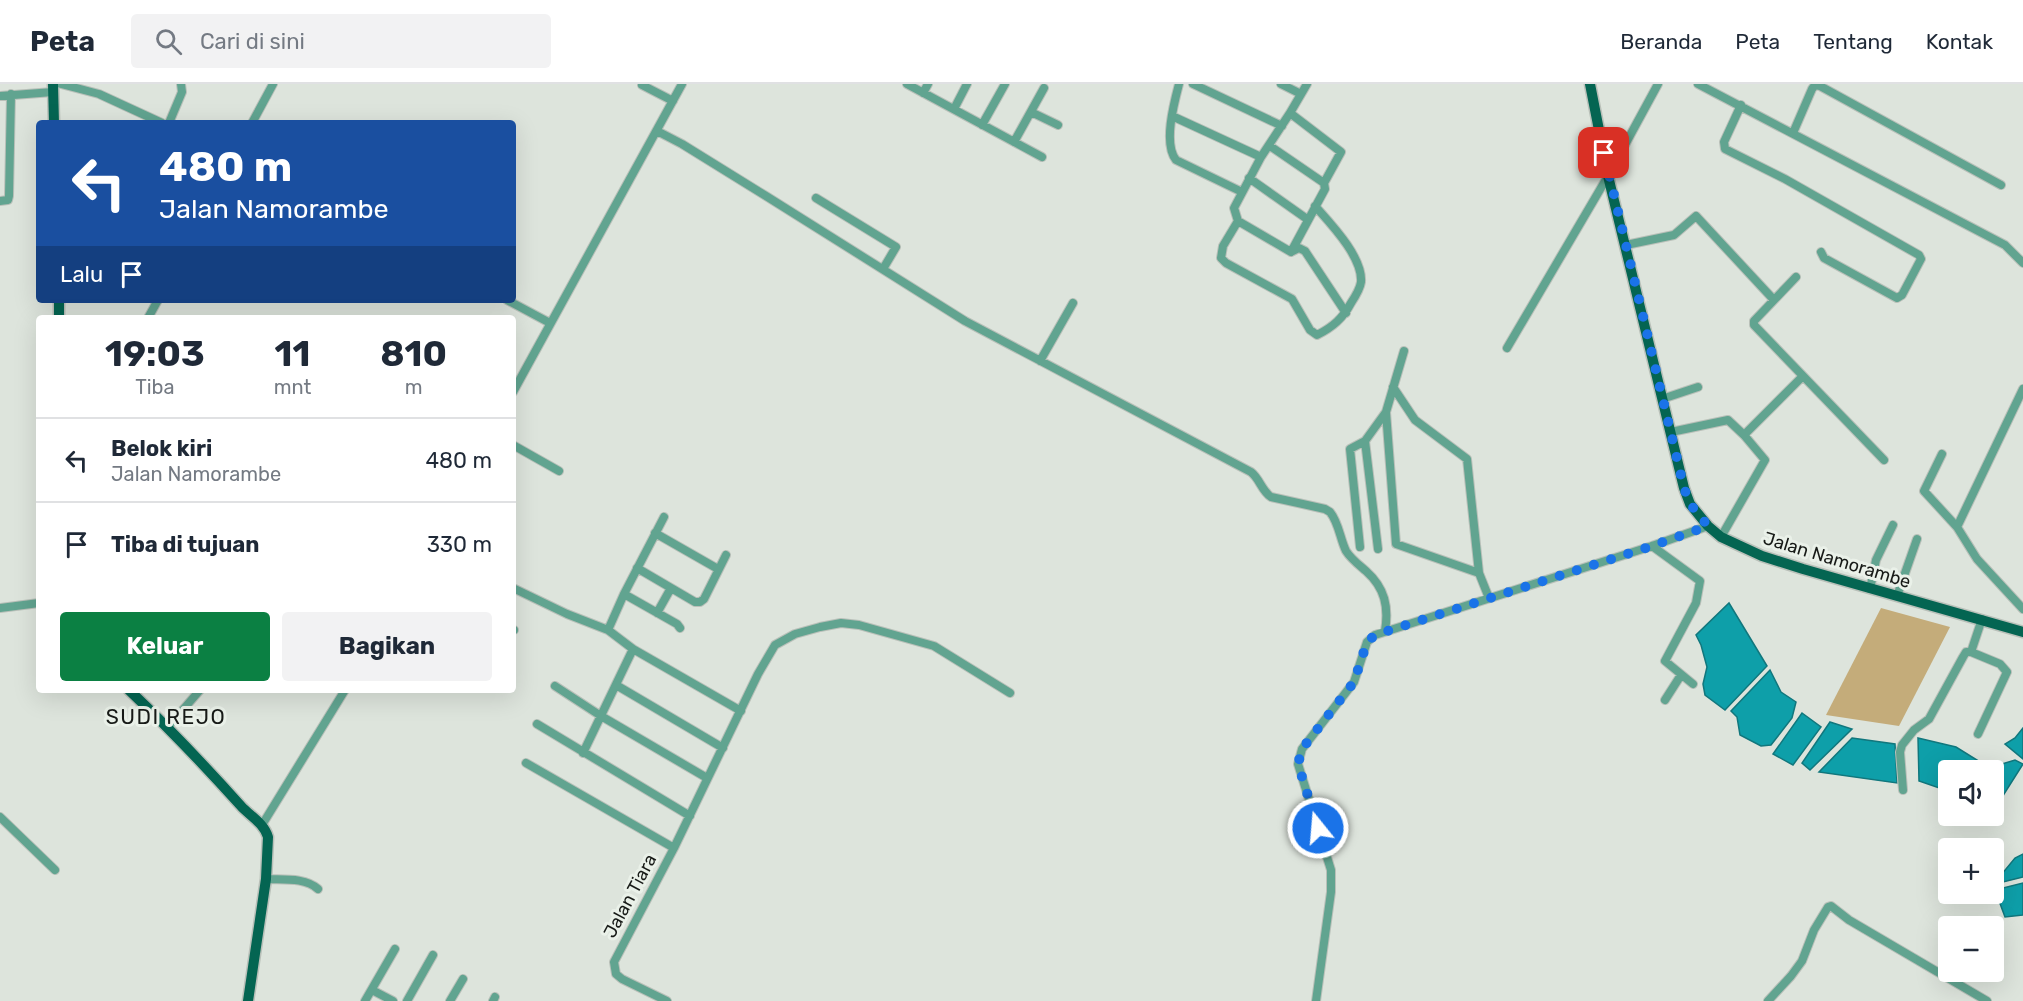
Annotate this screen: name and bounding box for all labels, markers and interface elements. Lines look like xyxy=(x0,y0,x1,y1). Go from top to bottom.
search box xyxy=(131,14,551,68)
text: Peta xyxy=(30,25,95,58)
icon: search xyxy=(152,25,185,58)
text: Cari di sini xyxy=(200,28,305,55)
text: Beranda xyxy=(1620,29,1702,54)
text: Peta xyxy=(1735,29,1780,54)
text: Tentang xyxy=(1813,29,1893,54)
text: Kontak xyxy=(1926,29,1993,54)
pin xyxy=(1578,127,1629,178)
icon: arrive xyxy=(1587,136,1620,169)
text: 480 m xyxy=(159,142,292,192)
icon: left xyxy=(60,144,138,222)
text: Jalan Namorambe xyxy=(159,193,389,225)
icon: arrive xyxy=(115,258,148,291)
text: Lalu xyxy=(60,261,103,288)
text: 19:03 xyxy=(105,332,205,375)
text: 11 xyxy=(275,332,310,375)
text: 810 xyxy=(380,332,447,375)
text: Tiba xyxy=(135,375,174,399)
text: mnt xyxy=(274,375,311,399)
text: m xyxy=(405,375,422,399)
text: Belok kiri xyxy=(111,435,212,462)
icon: left xyxy=(60,444,93,477)
text: 480 m xyxy=(425,447,492,474)
text: Jalan Namorambe xyxy=(111,462,281,486)
street label: Jalan Namorambe xyxy=(1761,527,1913,593)
icon: arrive xyxy=(60,528,93,561)
text: Tiba di tujuan xyxy=(111,531,259,558)
text: 330 m xyxy=(427,531,492,558)
button: Keluar xyxy=(60,612,270,681)
button: Bagikan xyxy=(282,612,492,681)
district label: SUDI REJO xyxy=(106,704,226,729)
map controls xyxy=(1938,760,2004,982)
button: sound xyxy=(1938,760,2004,826)
position arrow xyxy=(1286,796,1350,860)
button: + xyxy=(1938,838,2004,904)
street label: Jalan Tiara xyxy=(599,850,661,942)
button: − xyxy=(1938,916,2004,982)

